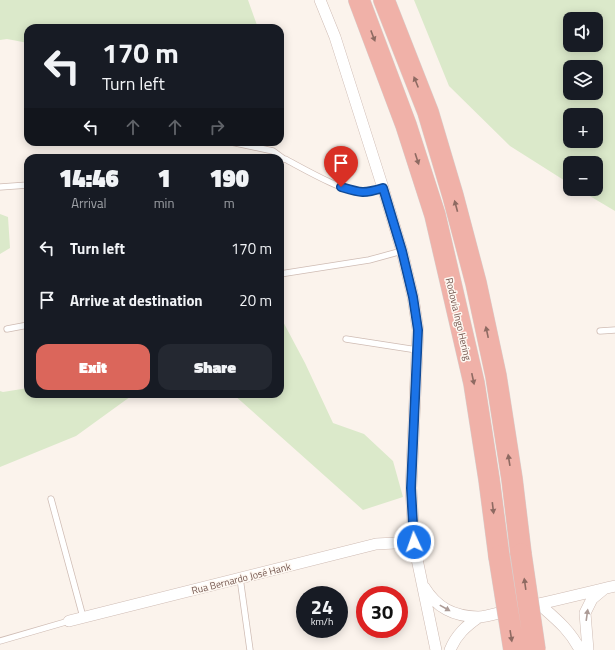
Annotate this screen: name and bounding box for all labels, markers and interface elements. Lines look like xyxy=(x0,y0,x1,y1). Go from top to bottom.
map controls xyxy=(563,12,603,196)
button: sound xyxy=(563,12,603,52)
text: 170 m xyxy=(102,31,179,74)
one-way arrow xyxy=(370,31,376,43)
icon: left xyxy=(36,40,88,92)
button: layers xyxy=(563,60,603,100)
text: Turn left xyxy=(102,70,165,97)
one-way arrow xyxy=(413,76,419,88)
button: + xyxy=(563,108,603,148)
icon: left xyxy=(80,116,102,138)
icon: ahead xyxy=(122,116,144,138)
icon: ahead xyxy=(164,116,186,138)
icon: right xyxy=(206,116,228,138)
pin xyxy=(324,146,358,187)
icon: arrive xyxy=(330,152,352,174)
one-way arrow xyxy=(414,153,420,165)
button: − xyxy=(563,156,603,196)
text: 14:46 xyxy=(59,160,119,196)
text: 1 xyxy=(157,160,171,196)
text: 190 xyxy=(209,160,249,196)
text: Arrival xyxy=(71,193,106,213)
text: min xyxy=(154,193,174,213)
text: m xyxy=(224,193,235,213)
one-way arrow xyxy=(452,200,458,212)
icon: left xyxy=(36,237,58,259)
text: Turn left xyxy=(70,237,125,260)
text: 170 m xyxy=(231,237,272,260)
street label: Rodovia Ingo Hering xyxy=(442,276,475,362)
icon: arrive xyxy=(36,289,58,311)
text: Arrive at destination xyxy=(70,289,203,312)
text: 20 m xyxy=(239,289,272,312)
one-way arrow xyxy=(483,326,489,338)
button: Exit xyxy=(36,344,150,390)
button: Share xyxy=(158,344,272,390)
one-way arrow xyxy=(471,373,477,385)
one-way arrow xyxy=(506,454,512,466)
one-way arrow xyxy=(490,502,496,514)
position arrow xyxy=(393,521,435,563)
street label: Rua Bernardo José Hank xyxy=(190,559,292,598)
one-way arrow xyxy=(522,578,528,590)
speed limit sign: 30 xyxy=(356,586,408,638)
text: 24 xyxy=(311,591,333,622)
one-way arrow xyxy=(439,604,451,611)
one-way arrow xyxy=(584,609,590,621)
text: km/h xyxy=(311,614,333,629)
one-way arrow xyxy=(509,630,515,642)

